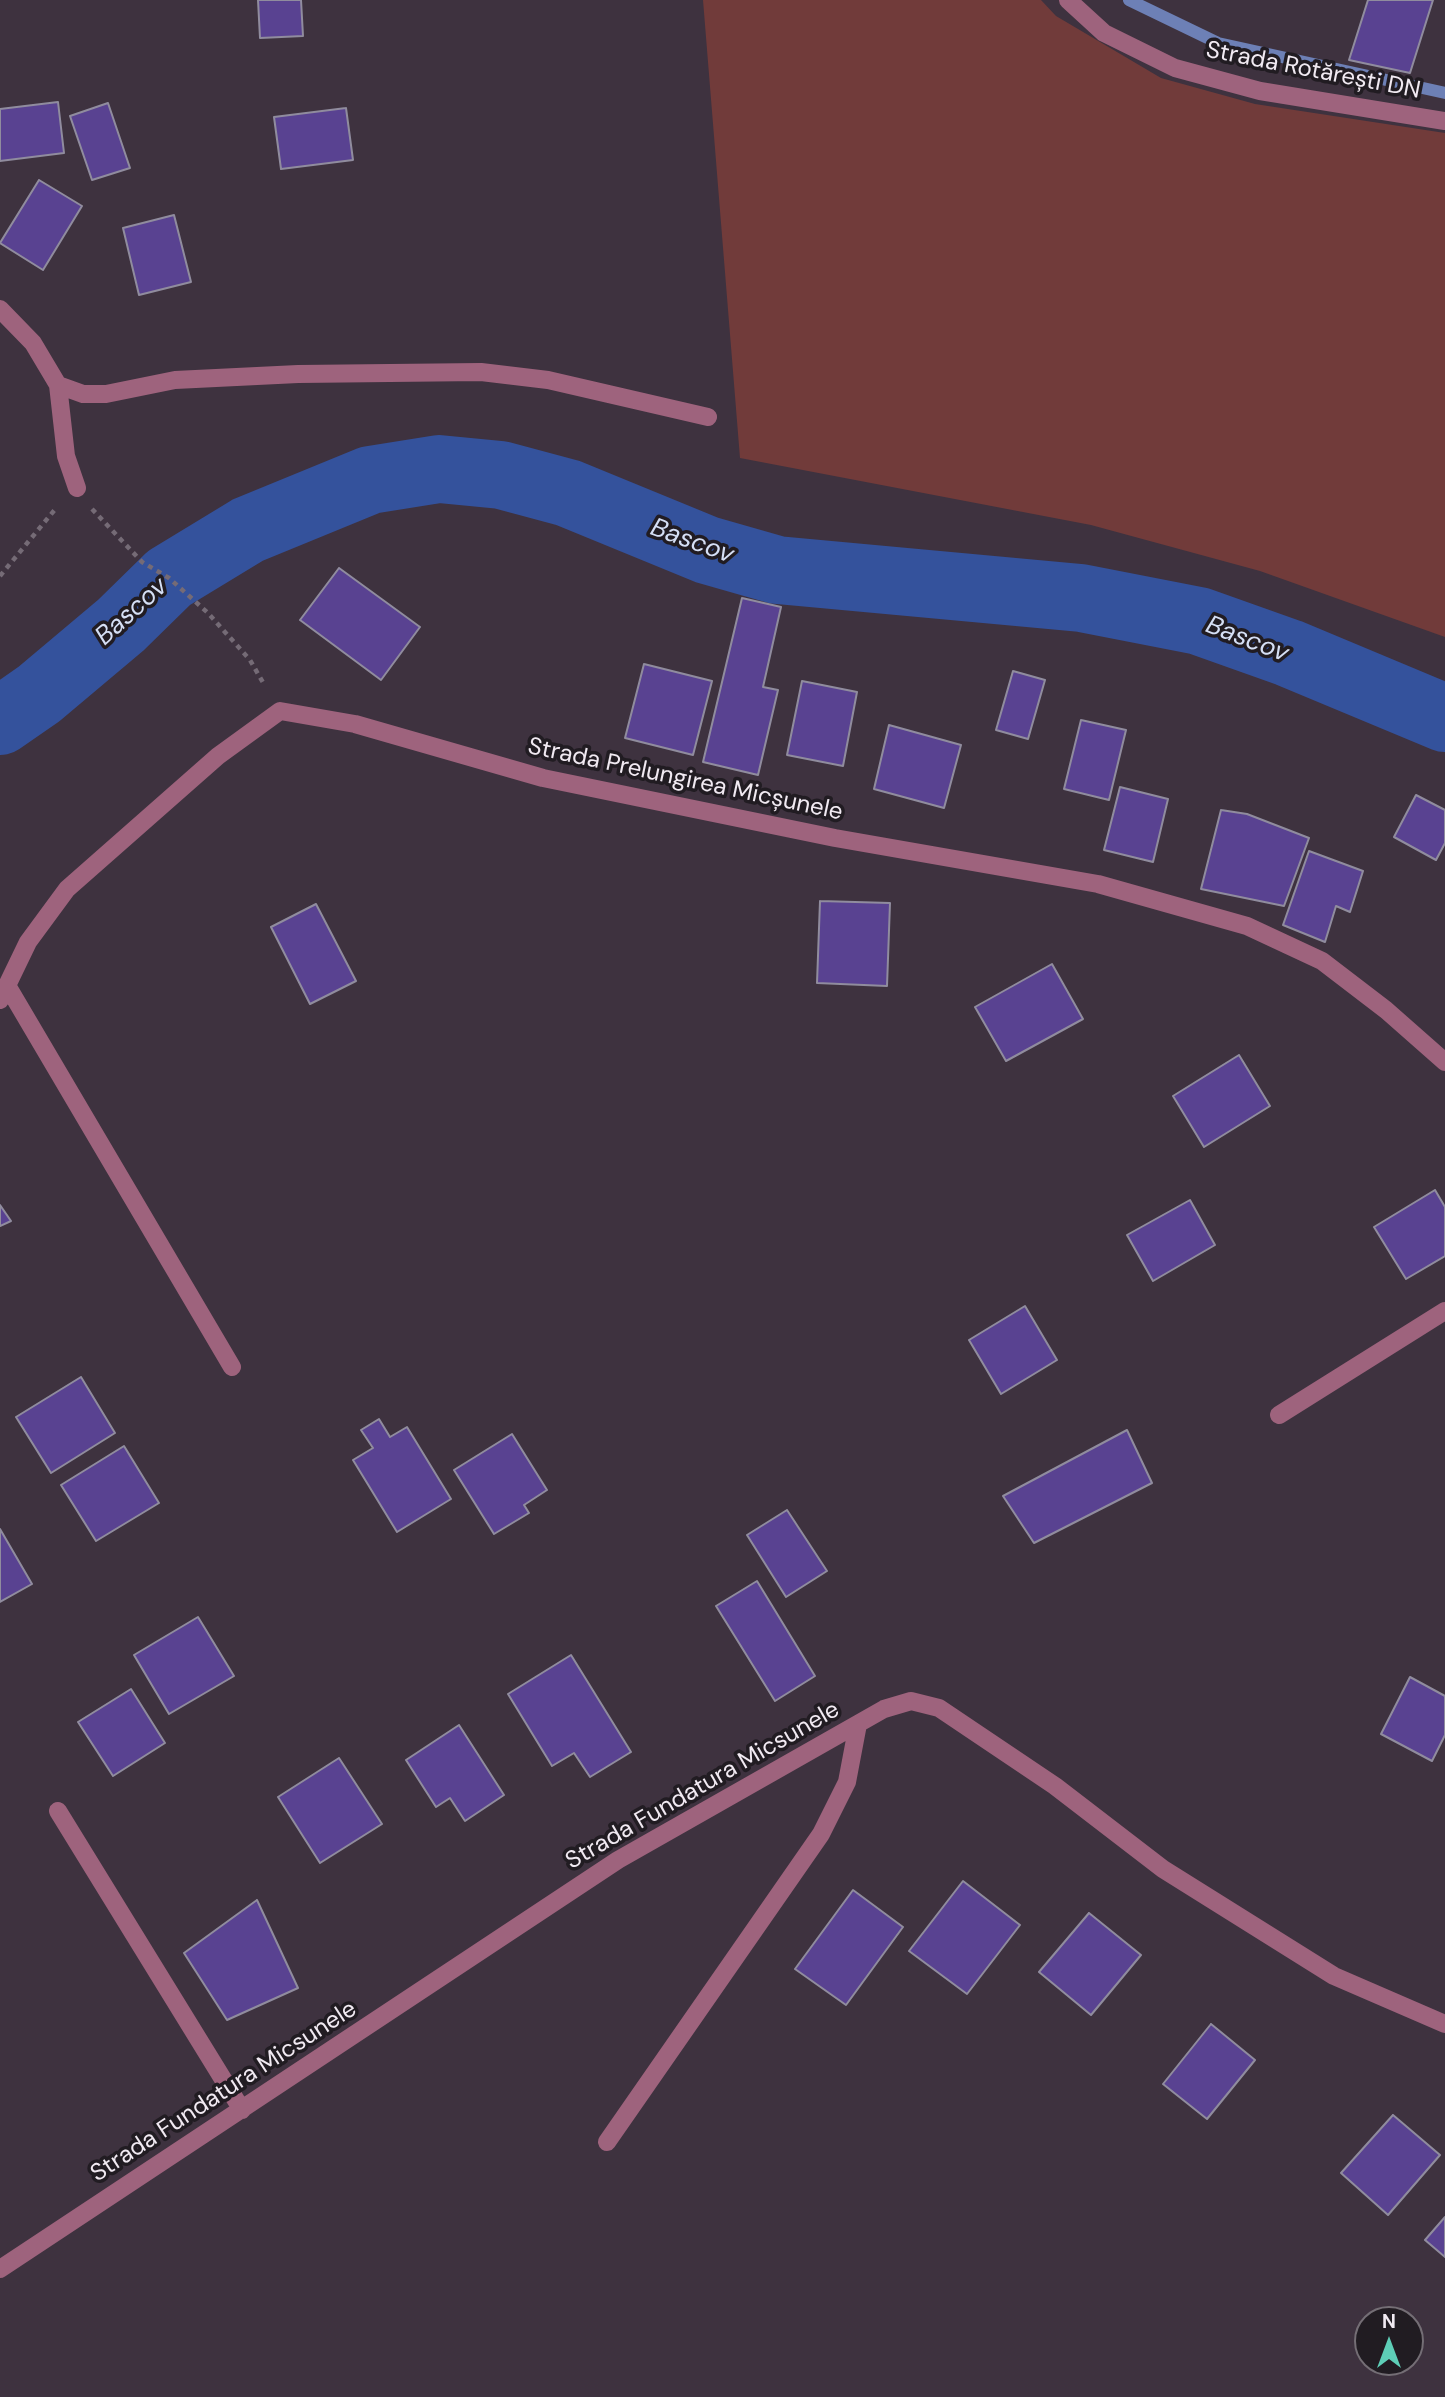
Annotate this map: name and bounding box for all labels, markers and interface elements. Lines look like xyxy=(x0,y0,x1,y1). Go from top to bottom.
street label: Strada Rotărești DN xyxy=(1203,36,1423,106)
water label: Bascov xyxy=(646,513,738,571)
water label: Bascov xyxy=(89,572,175,652)
water label: Bascov xyxy=(1201,610,1293,670)
street label: Strada Prelungirea Micșunele xyxy=(525,733,845,827)
street label: Strada Fundatura Micsunele xyxy=(561,1696,845,1876)
street label: Strada Fundatura Micsunele xyxy=(86,1995,362,2189)
north arrow xyxy=(1354,2306,1424,2376)
text: N xyxy=(1382,2309,1396,2334)

